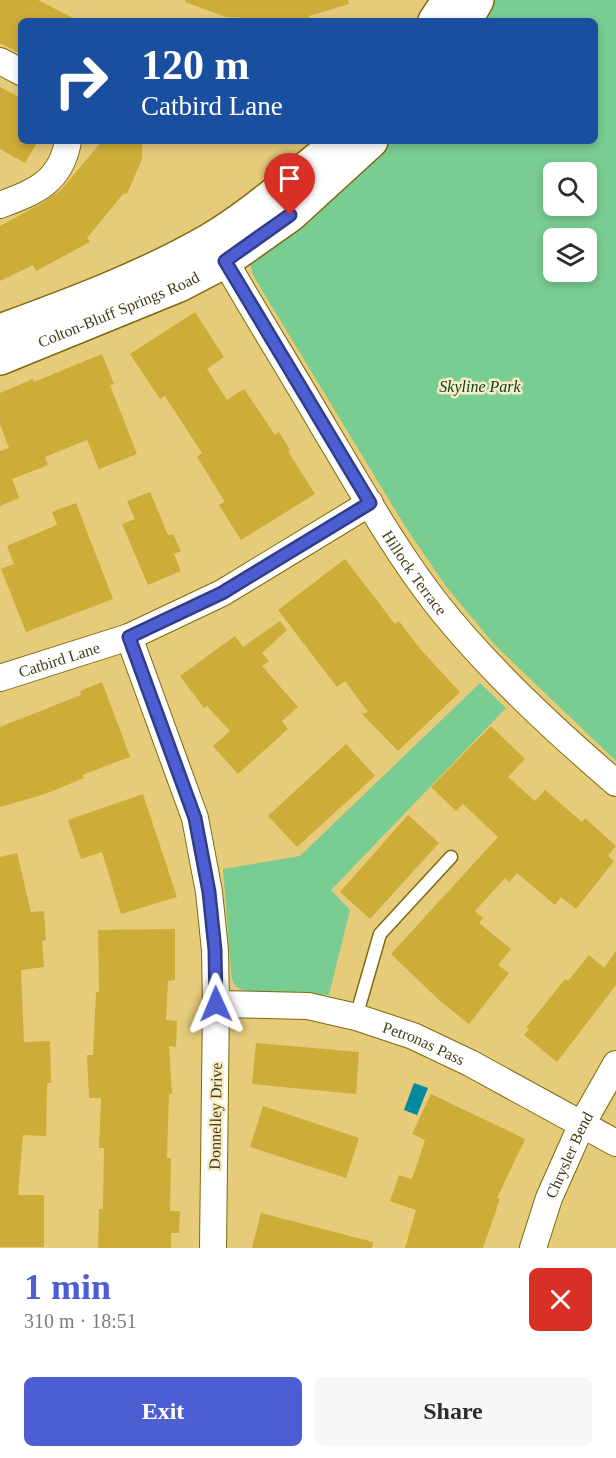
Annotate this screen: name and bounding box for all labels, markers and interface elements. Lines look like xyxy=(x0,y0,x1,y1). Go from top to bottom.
icon: right xyxy=(42,42,120,120)
text: 120 m xyxy=(141,42,250,88)
text: Catbird Lane xyxy=(141,91,283,121)
pin xyxy=(264,153,315,215)
icon: arrive xyxy=(273,162,306,195)
map controls xyxy=(543,162,597,282)
button: search xyxy=(543,162,597,216)
button: layers xyxy=(543,228,597,282)
street label: Colton-Bluff Springs Road xyxy=(35,268,202,351)
park label: Skyline Park xyxy=(439,378,522,396)
street label: Hillock Terrace xyxy=(379,527,450,618)
street label: Catbird Lane xyxy=(17,639,102,681)
position arrow xyxy=(184,972,248,1036)
street label: Petronas Pass xyxy=(381,1019,467,1068)
street label: Donnelley Drive xyxy=(206,1062,226,1170)
street label: Chrysler Bend xyxy=(542,1109,596,1201)
text: 1 min xyxy=(24,1267,111,1307)
button: close xyxy=(529,1268,592,1331)
text: 310 m · 18:51 xyxy=(24,1310,137,1332)
button: Exit xyxy=(24,1377,302,1446)
button: Share xyxy=(314,1377,592,1446)

